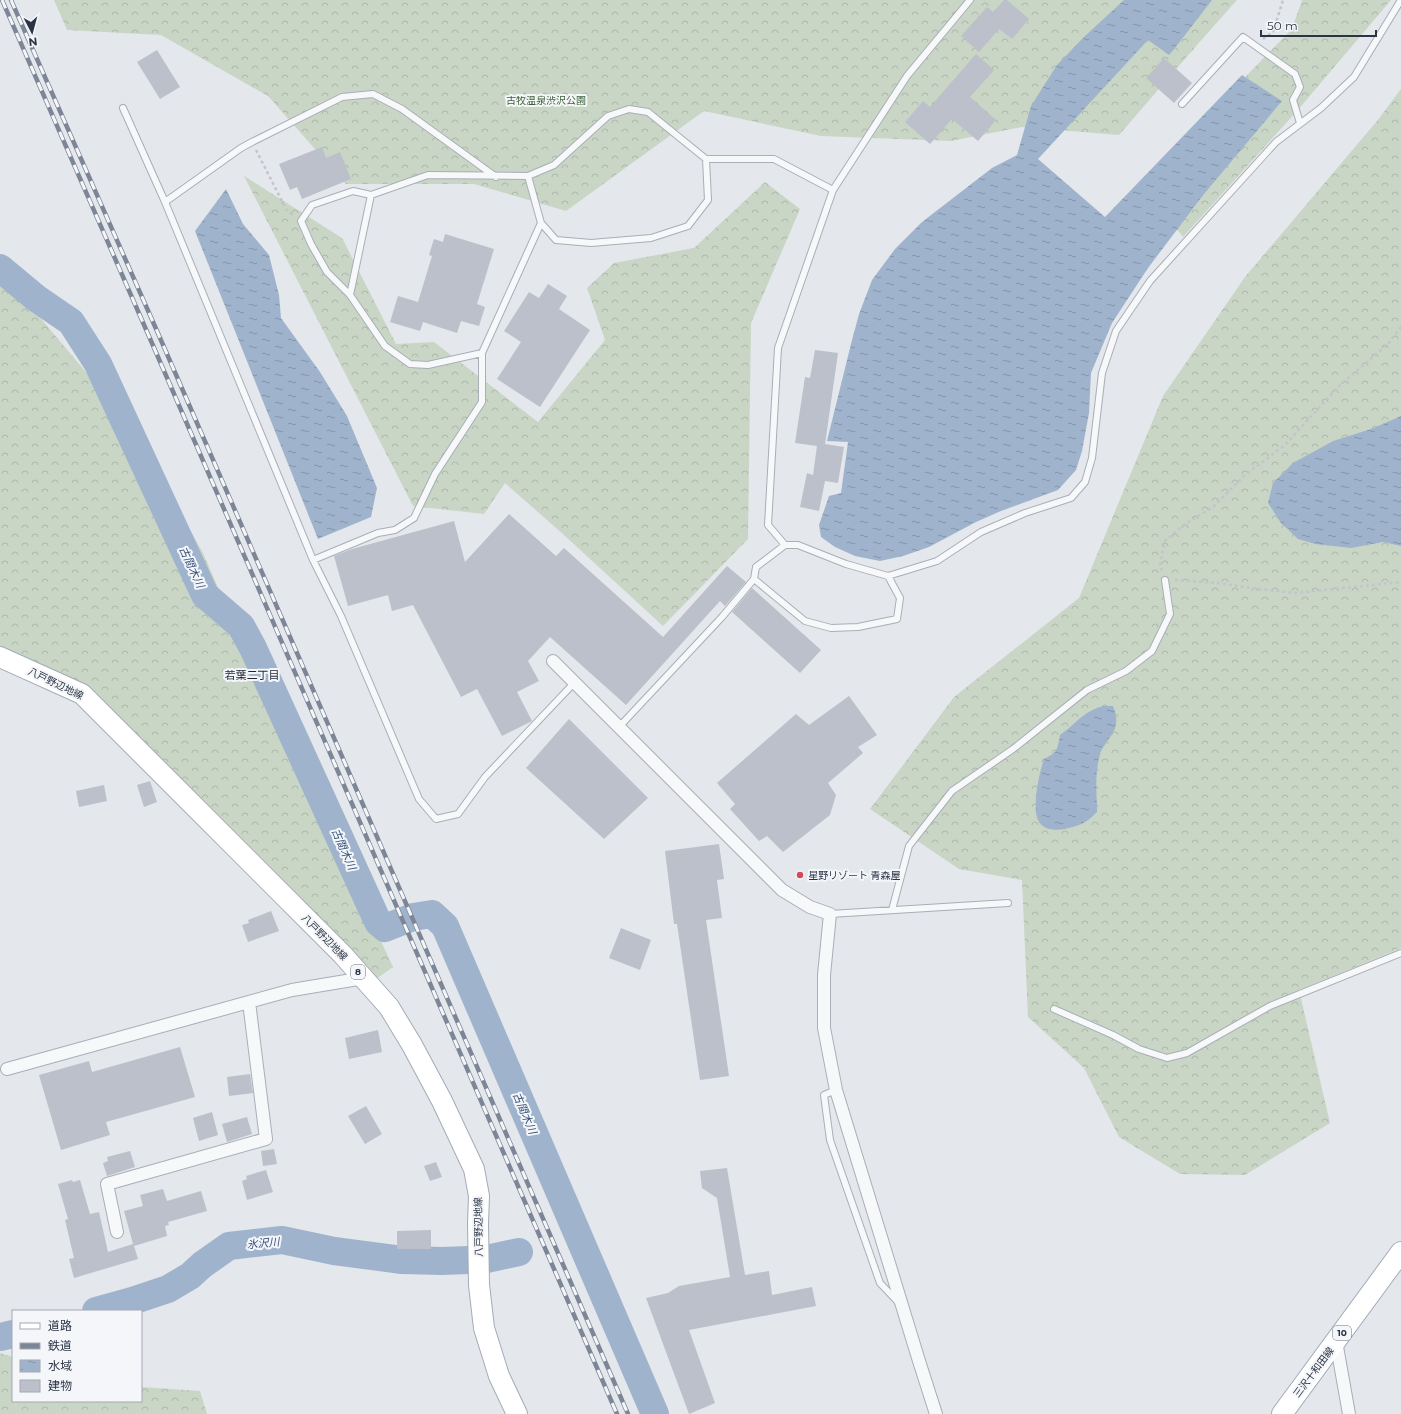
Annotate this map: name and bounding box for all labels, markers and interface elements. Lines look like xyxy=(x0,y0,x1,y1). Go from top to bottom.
north arrow xyxy=(12,12,52,52)
scale bar xyxy=(1261,12,1376,38)
text: 50 m xyxy=(1267,18,1298,33)
text: N xyxy=(28,35,38,49)
park label: 古牧温泉渋沢公園 xyxy=(506,94,586,107)
water label: 古間木川 xyxy=(176,544,208,591)
street label: 八戸野辺地線 xyxy=(26,664,86,702)
district label: 若葉二丁目 xyxy=(225,668,280,682)
water label: 古間木川 xyxy=(329,826,360,873)
place label: 星野リゾート 青森屋 xyxy=(808,869,901,882)
marker: 星野リゾート 青森屋 xyxy=(795,870,805,880)
street label: 八戸野辺地線 xyxy=(299,912,350,963)
road number: 8 xyxy=(351,965,365,979)
water label: 古間木川 xyxy=(510,1090,540,1137)
street label: 八戸野辺地線 xyxy=(471,1197,486,1257)
water label: 氷沢川 xyxy=(246,1235,281,1251)
legend xyxy=(12,1310,142,1402)
text: 道路 xyxy=(48,1318,72,1333)
road number: 10 xyxy=(1333,1326,1351,1340)
text: 鉄道 xyxy=(48,1338,72,1353)
street label: 三沢十和田線 xyxy=(1290,1344,1337,1400)
text: 水域 xyxy=(48,1358,72,1373)
text: 建物 xyxy=(48,1378,72,1393)

